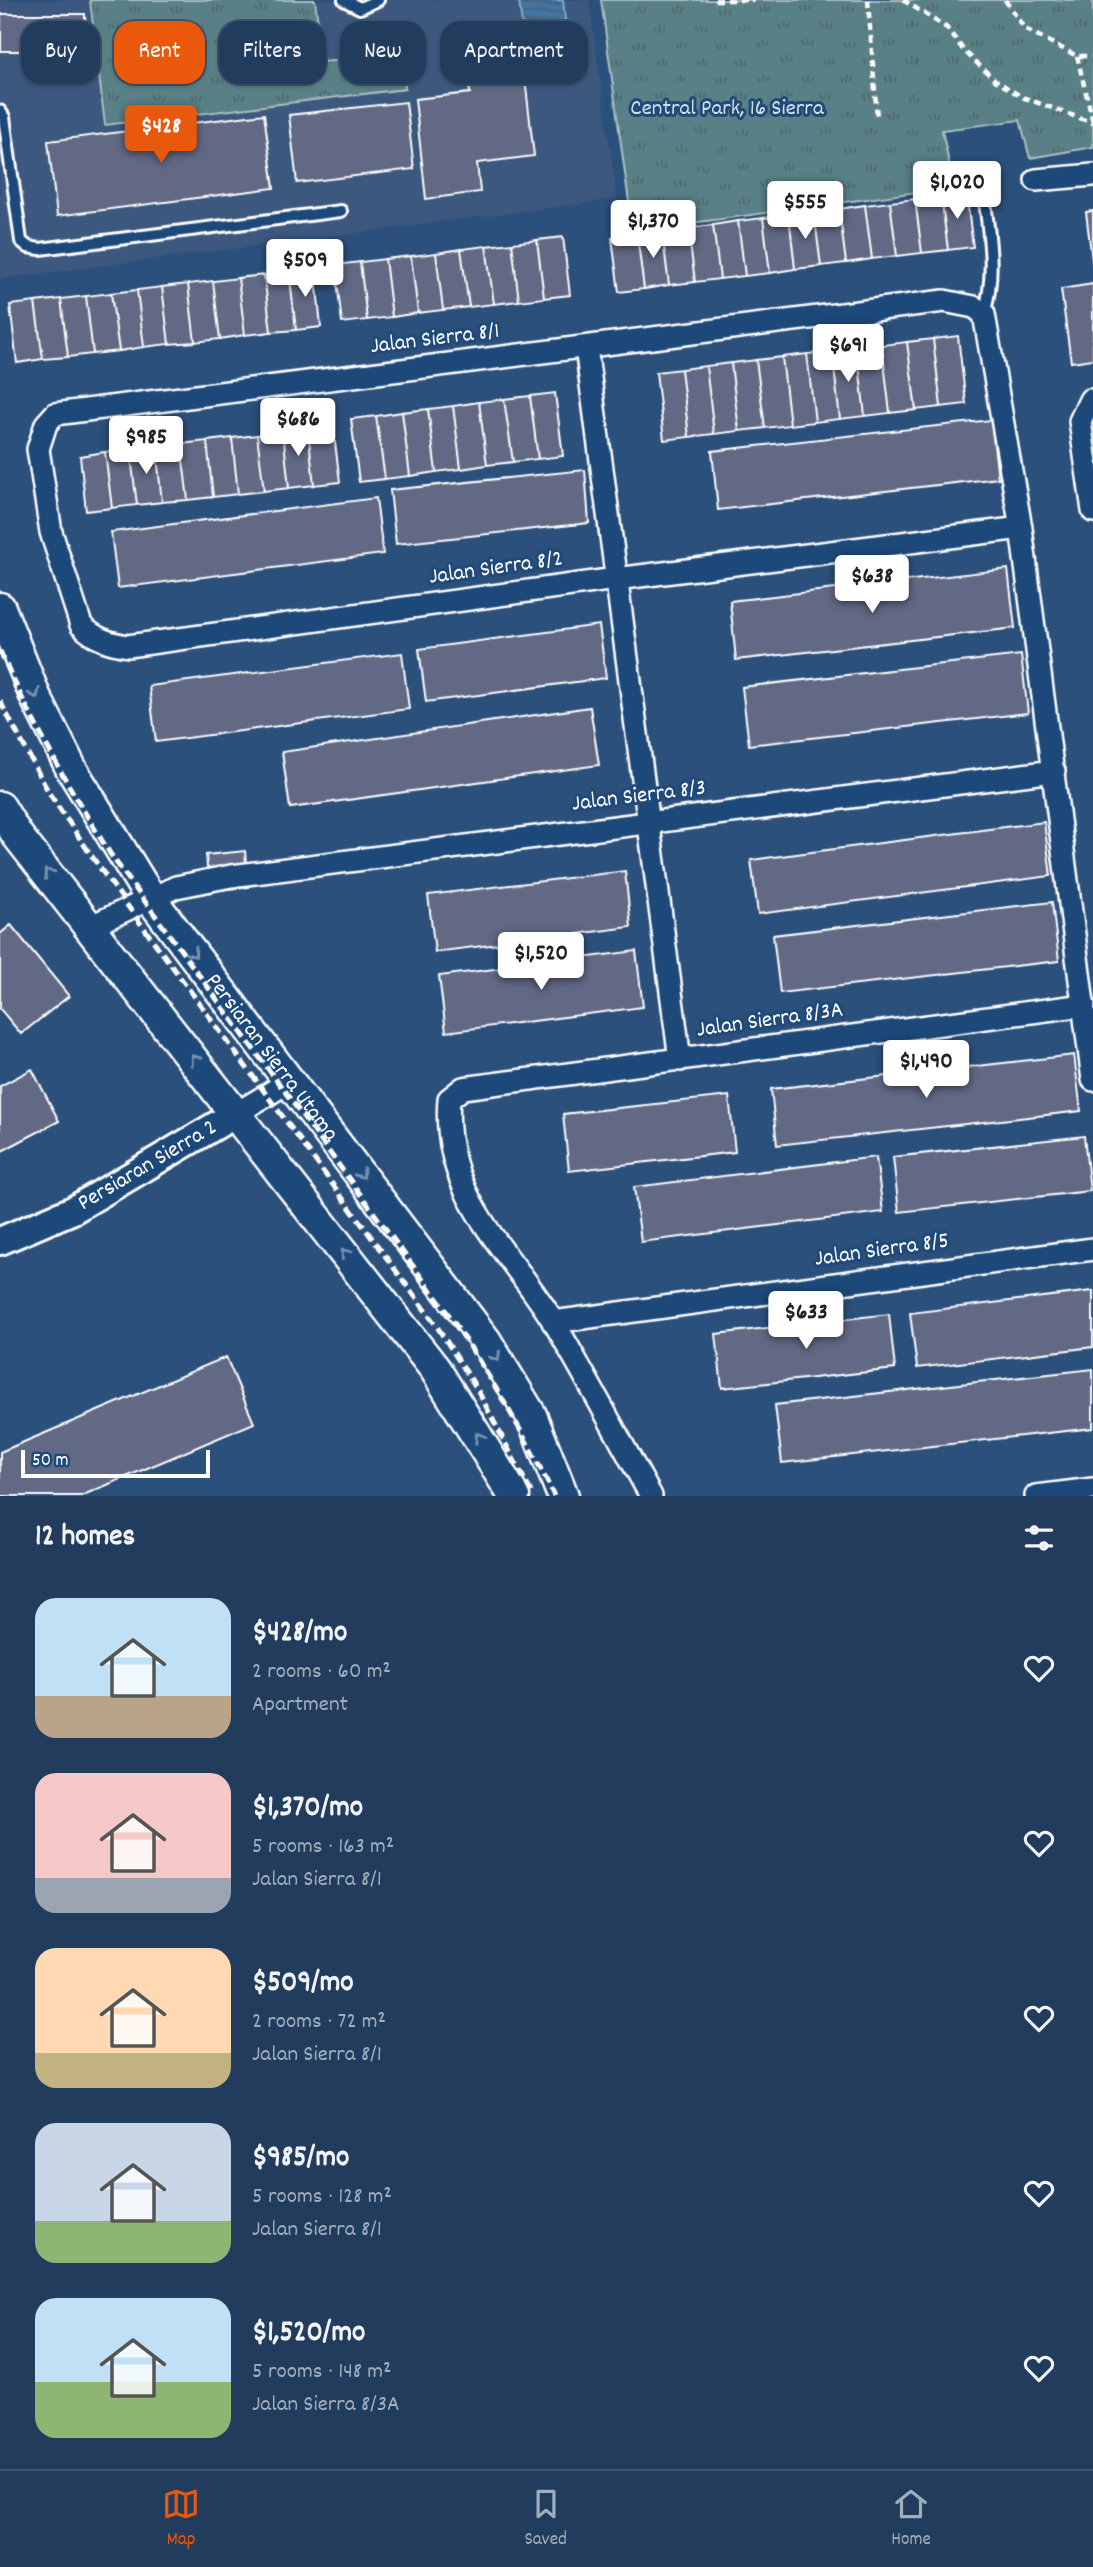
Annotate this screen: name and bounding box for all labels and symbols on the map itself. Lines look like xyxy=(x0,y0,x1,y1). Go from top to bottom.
park label: Central Park, 16 Sierra xyxy=(630,93,825,126)
pin: $428 xyxy=(120,106,202,165)
pin: $1,020 xyxy=(900,162,1014,221)
pin: $555 xyxy=(764,182,846,241)
pin: $1,370 xyxy=(596,201,710,260)
pin: $509 xyxy=(264,240,346,299)
street label: Jalan Sierra 8/1 xyxy=(369,316,501,364)
pin: $691 xyxy=(807,324,889,384)
pin: $686 xyxy=(257,398,339,458)
pin: $985 xyxy=(105,416,187,476)
street label: Jalan Sierra 8/2 xyxy=(427,543,565,595)
pin: $638 xyxy=(831,556,913,615)
one-way arrow xyxy=(26,687,40,699)
street label: Jalan Sierra 8/3 xyxy=(570,772,708,822)
one-way arrow xyxy=(43,869,56,881)
pin: $1,520 xyxy=(484,932,598,992)
one-way arrow xyxy=(184,945,197,958)
street label: Persiaran Sierra Utama xyxy=(197,967,347,1150)
street label: Jalan Sierra 8/3A xyxy=(695,994,845,1048)
pin: $1,490 xyxy=(869,1040,983,1100)
one-way arrow xyxy=(190,1055,203,1067)
street label: Persiaran Sierra 2 xyxy=(72,1112,224,1220)
one-way arrow xyxy=(352,1166,365,1179)
street label: Jalan Sierra 8/5 xyxy=(813,1225,951,1277)
one-way arrow xyxy=(341,1249,354,1261)
pin: $633 xyxy=(765,1292,847,1351)
one-way arrow xyxy=(488,1350,501,1363)
one-way arrow xyxy=(474,1432,487,1445)
scale bar xyxy=(21,1447,210,1479)

